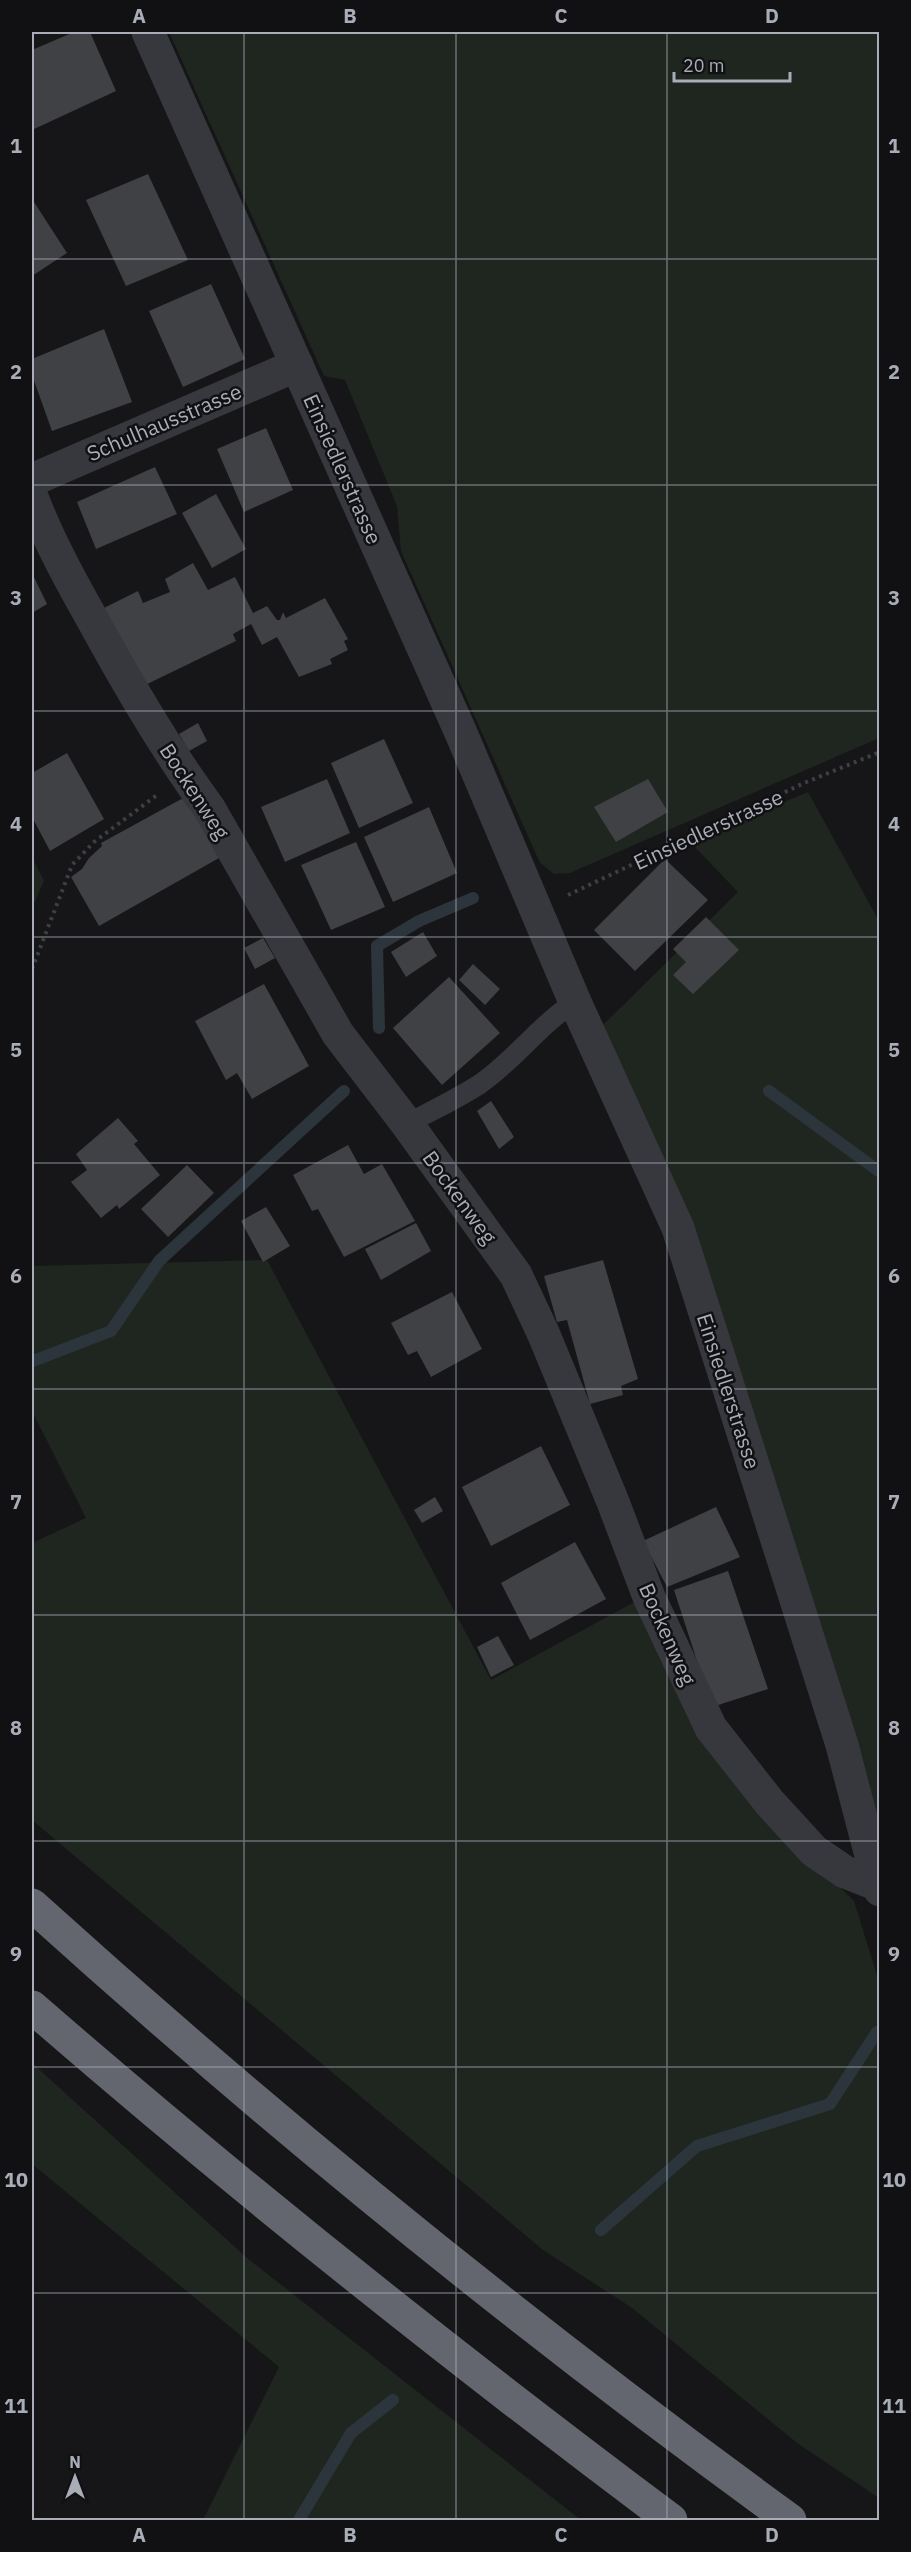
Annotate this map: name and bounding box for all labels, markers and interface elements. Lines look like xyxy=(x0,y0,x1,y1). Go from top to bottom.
text: A xyxy=(132,2,146,29)
text: B xyxy=(343,2,357,29)
text: C xyxy=(554,2,568,29)
text: D xyxy=(765,2,779,29)
scale bar xyxy=(674,45,790,83)
text: 20 m xyxy=(683,54,725,77)
text: 1 xyxy=(10,132,22,159)
text: 1 xyxy=(888,132,900,159)
text: 2 xyxy=(10,358,22,385)
text: 2 xyxy=(888,358,900,385)
street label: Schulhausstrasse xyxy=(82,377,246,467)
street label: Einsiedlerstrasse xyxy=(297,389,389,549)
text: 3 xyxy=(10,584,22,611)
text: 3 xyxy=(888,584,900,611)
street label: Bockenweg xyxy=(154,738,236,844)
street label: Einsiedlerstrasse xyxy=(629,782,787,876)
text: 4 xyxy=(10,810,22,837)
text: 4 xyxy=(888,810,900,837)
text: 5 xyxy=(10,1036,22,1063)
text: 5 xyxy=(888,1036,900,1063)
street label: Bockenweg xyxy=(417,1145,503,1249)
text: 6 xyxy=(10,1262,22,1289)
text: 6 xyxy=(888,1262,900,1289)
street label: Einsiedlerstrasse xyxy=(691,1310,767,1472)
text: 7 xyxy=(10,1488,22,1515)
text: 7 xyxy=(888,1488,900,1515)
street label: Bockenweg xyxy=(633,1579,703,1689)
text: 8 xyxy=(10,1714,22,1741)
text: 8 xyxy=(888,1714,900,1741)
text: 9 xyxy=(10,1940,22,1967)
text: 9 xyxy=(888,1940,900,1967)
text: 10 xyxy=(4,2166,28,2193)
text: 10 xyxy=(882,2166,906,2193)
text: 11 xyxy=(4,2392,28,2419)
text: 11 xyxy=(882,2392,906,2419)
north arrow xyxy=(45,2447,105,2507)
text: N xyxy=(69,2452,81,2472)
text: A xyxy=(132,2521,146,2548)
text: B xyxy=(343,2521,357,2548)
text: C xyxy=(554,2521,568,2548)
text: D xyxy=(765,2521,779,2548)

